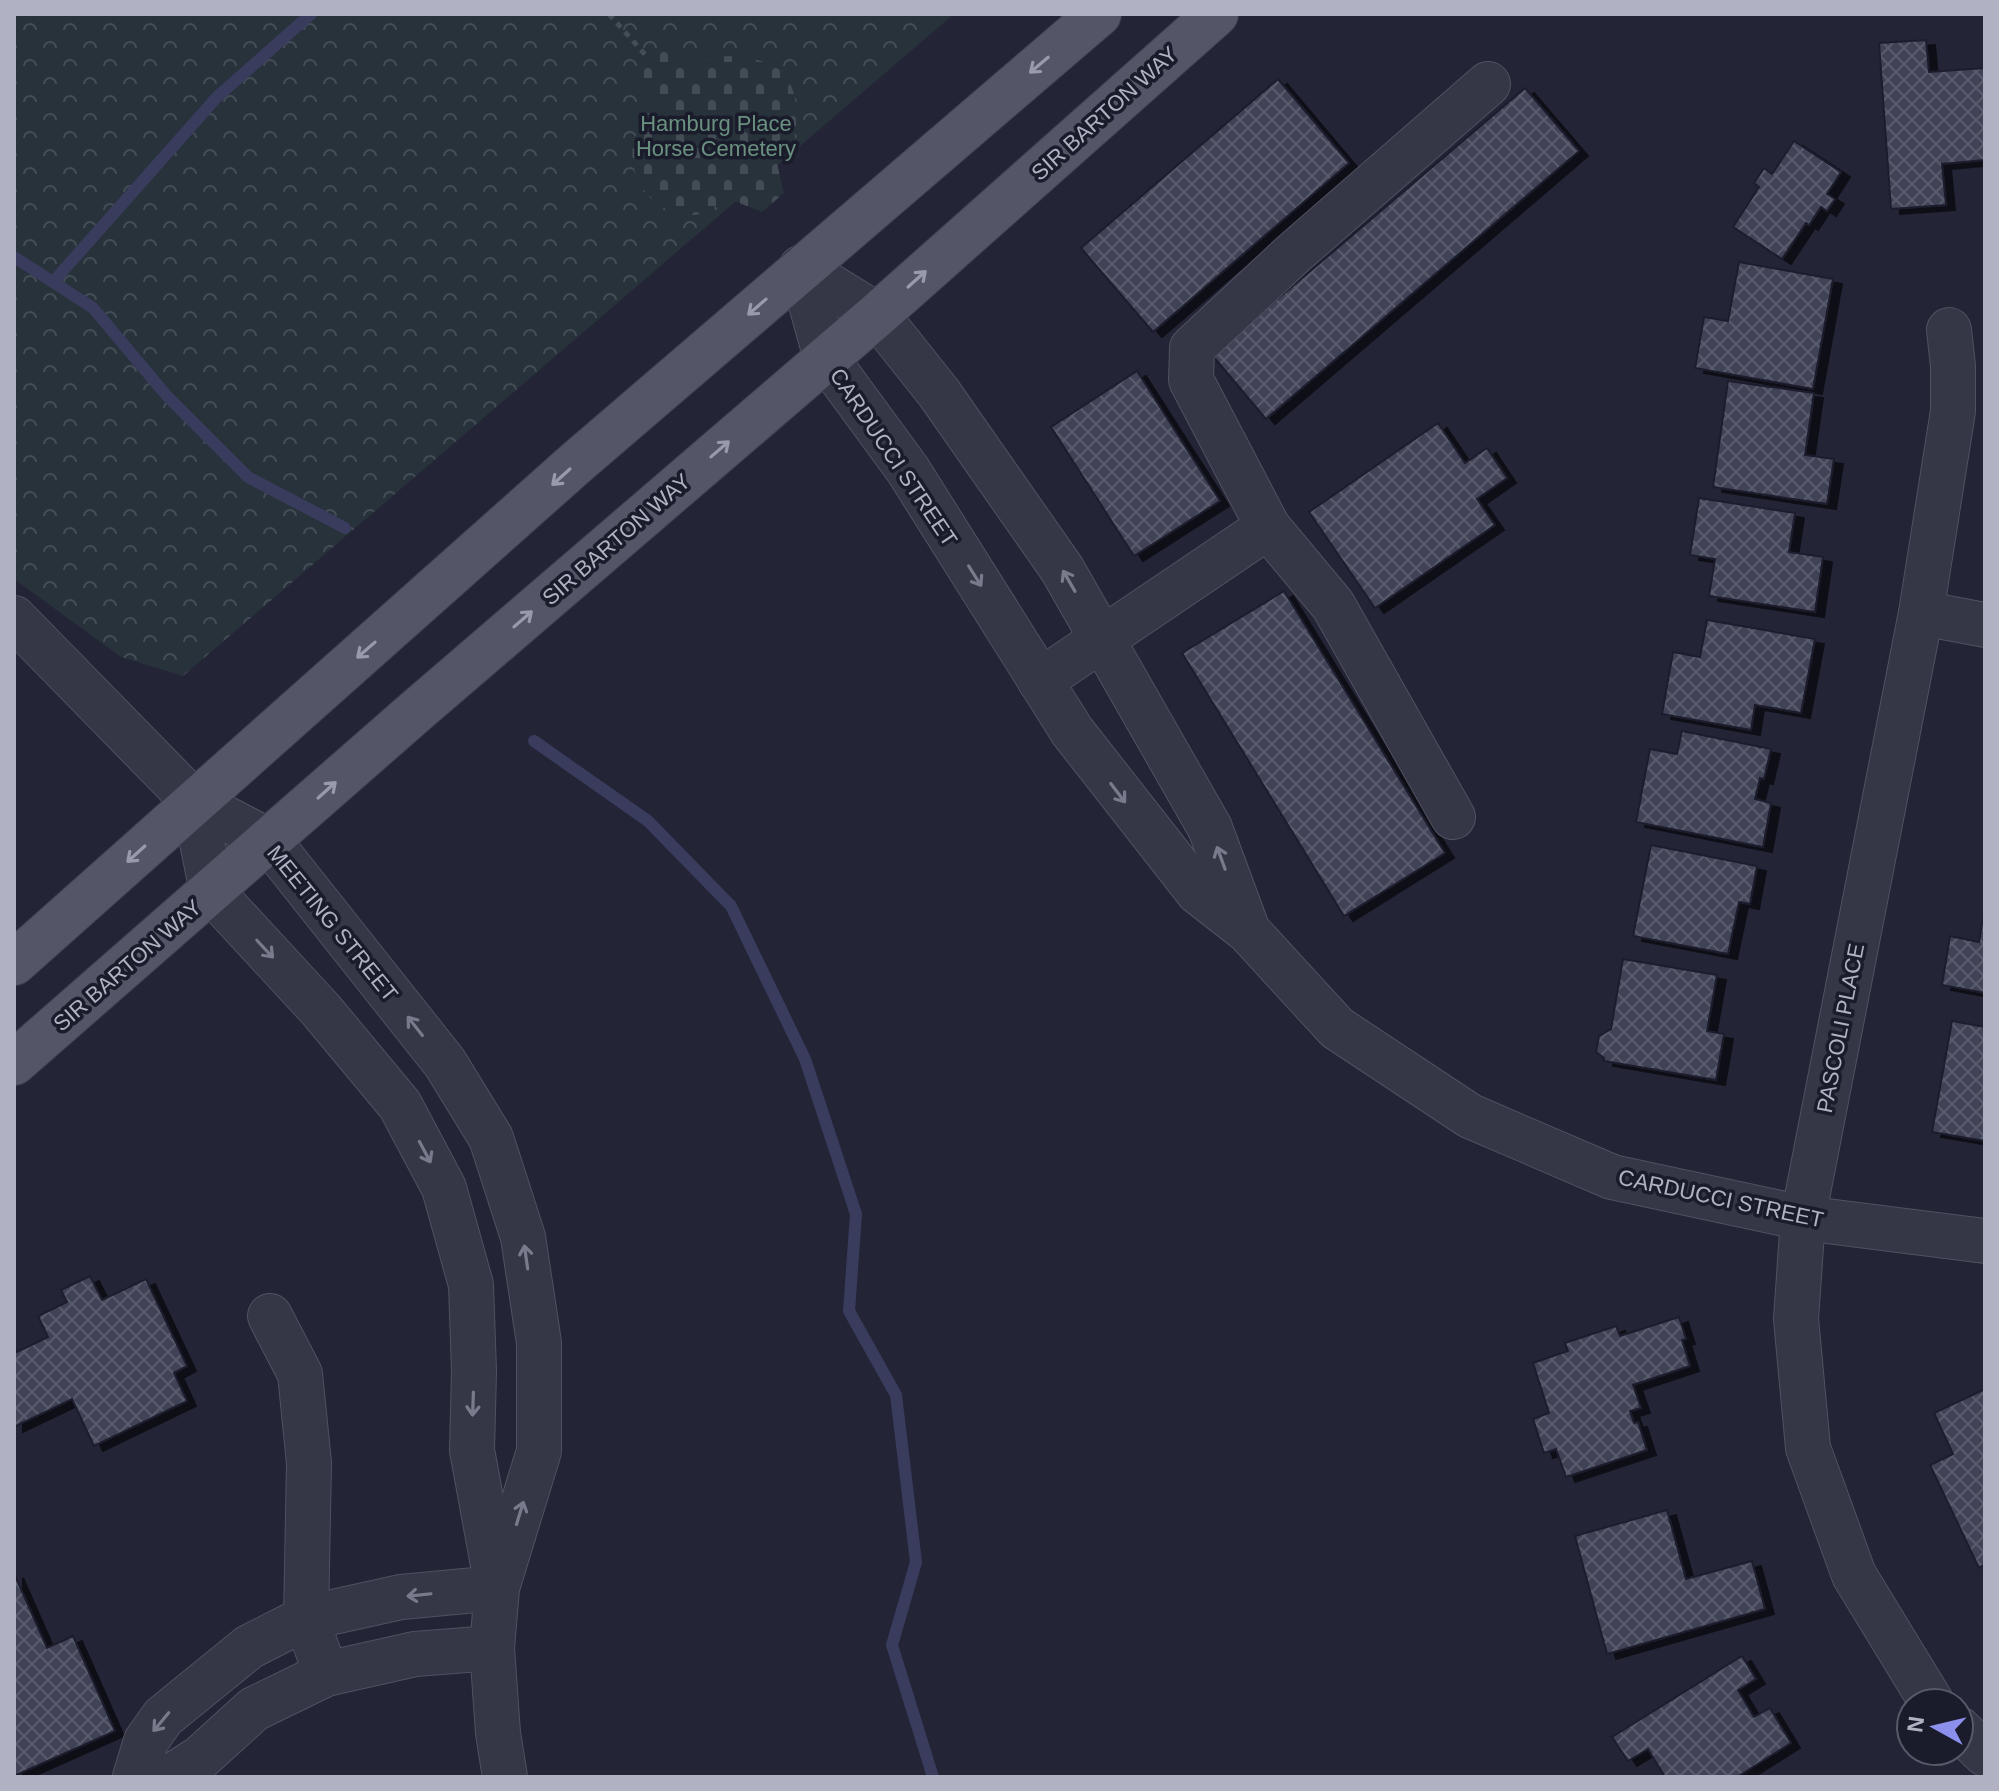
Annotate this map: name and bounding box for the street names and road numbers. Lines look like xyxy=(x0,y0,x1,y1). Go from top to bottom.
street label: SIR BARTON WAY xyxy=(1026,41,1183,185)
street label: CARDUCCI STREET xyxy=(825,364,962,551)
street label: SIR BARTON WAY xyxy=(537,468,696,610)
street label: MEETING STREET xyxy=(262,840,403,1006)
street label: SIR BARTON WAY xyxy=(48,894,207,1036)
street label: PASCOLI PLACE xyxy=(1812,941,1869,1115)
street label: CARDUCCI STREET xyxy=(1616,1165,1826,1232)

